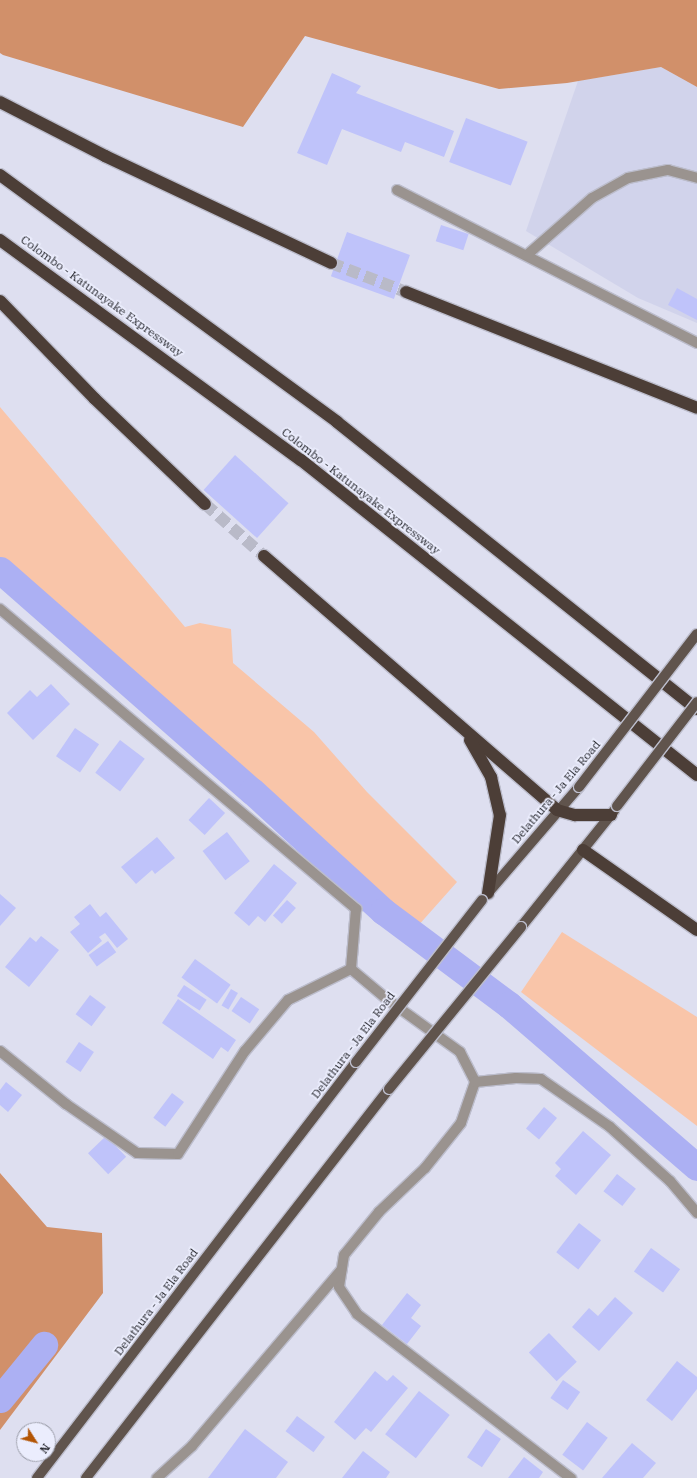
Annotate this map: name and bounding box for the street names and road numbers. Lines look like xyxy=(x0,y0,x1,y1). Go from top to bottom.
street label: Colombo - Katunayake Expressway xyxy=(18,232,186,360)
street label: Colombo - Katunayake Expressway xyxy=(279,425,443,557)
street label: Delathura - Ja Ela Road xyxy=(509,737,603,847)
street label: Delathura - Ja Ela Road xyxy=(308,989,398,1101)
street label: Delathura - Ja Ela Road xyxy=(111,1246,201,1358)

